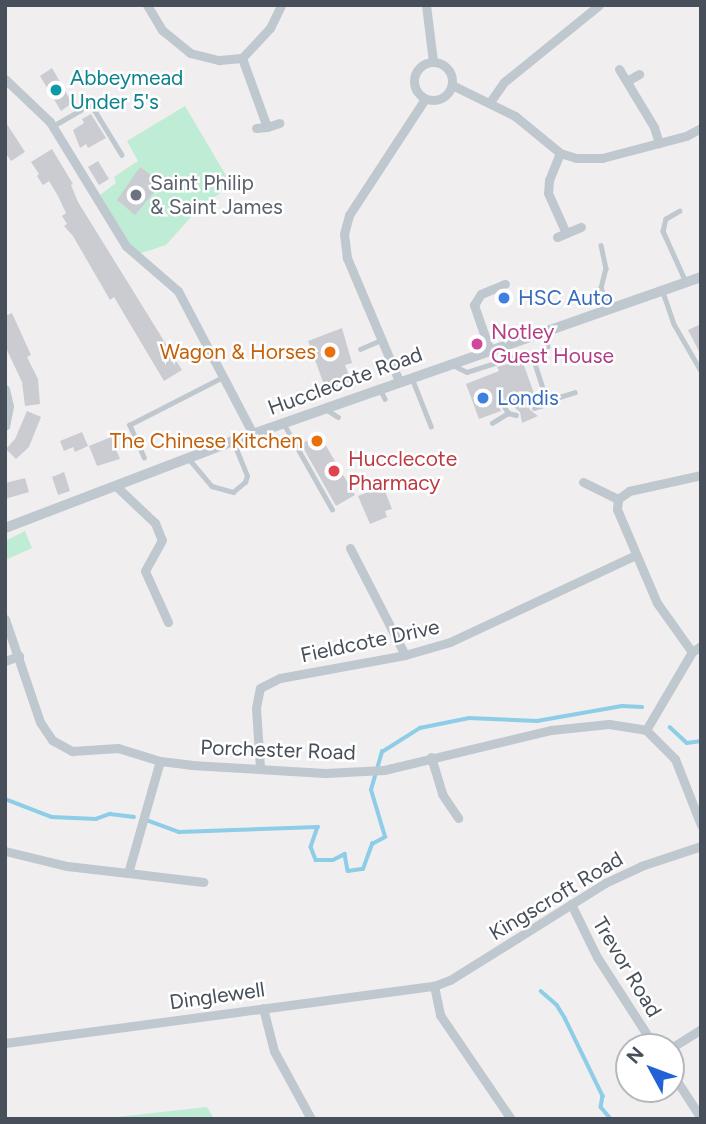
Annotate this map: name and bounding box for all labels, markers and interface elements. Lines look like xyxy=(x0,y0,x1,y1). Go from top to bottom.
place label: Abbeymead Under 5's xyxy=(70,65,183,115)
marker: Abbeymead Under 5's xyxy=(48,82,64,98)
place label: Saint Philip & Saint James xyxy=(150,170,283,220)
marker: Saint Philip & Saint James xyxy=(128,187,144,203)
place label: HSC Auto xyxy=(518,285,613,311)
marker: HSC Auto xyxy=(496,290,512,306)
place label: Notley Guest House xyxy=(491,319,614,369)
marker: Notley Guest House xyxy=(469,336,485,352)
place label: Wagon & Horses xyxy=(160,339,316,365)
street label: Hucclecote Road xyxy=(264,341,426,421)
marker: Wagon & Horses xyxy=(322,344,338,360)
place label: Londis xyxy=(497,385,559,411)
marker: Londis xyxy=(475,390,491,406)
place label: The Chinese Kitchen xyxy=(110,428,303,454)
marker: The Chinese Kitchen xyxy=(309,433,325,449)
place label: Hucclecote Pharmacy xyxy=(348,446,457,496)
marker: Hucclecote Pharmacy xyxy=(326,463,342,479)
street label: Fieldcote Drive xyxy=(298,614,442,668)
street label: Porchester Road xyxy=(200,735,356,765)
street label: Kingscroft Road xyxy=(485,846,627,946)
street label: Trevor Road xyxy=(587,912,667,1022)
street label: Dinglewell xyxy=(168,977,266,1015)
north arrow xyxy=(615,1033,685,1103)
text: N xyxy=(622,1042,649,1068)

